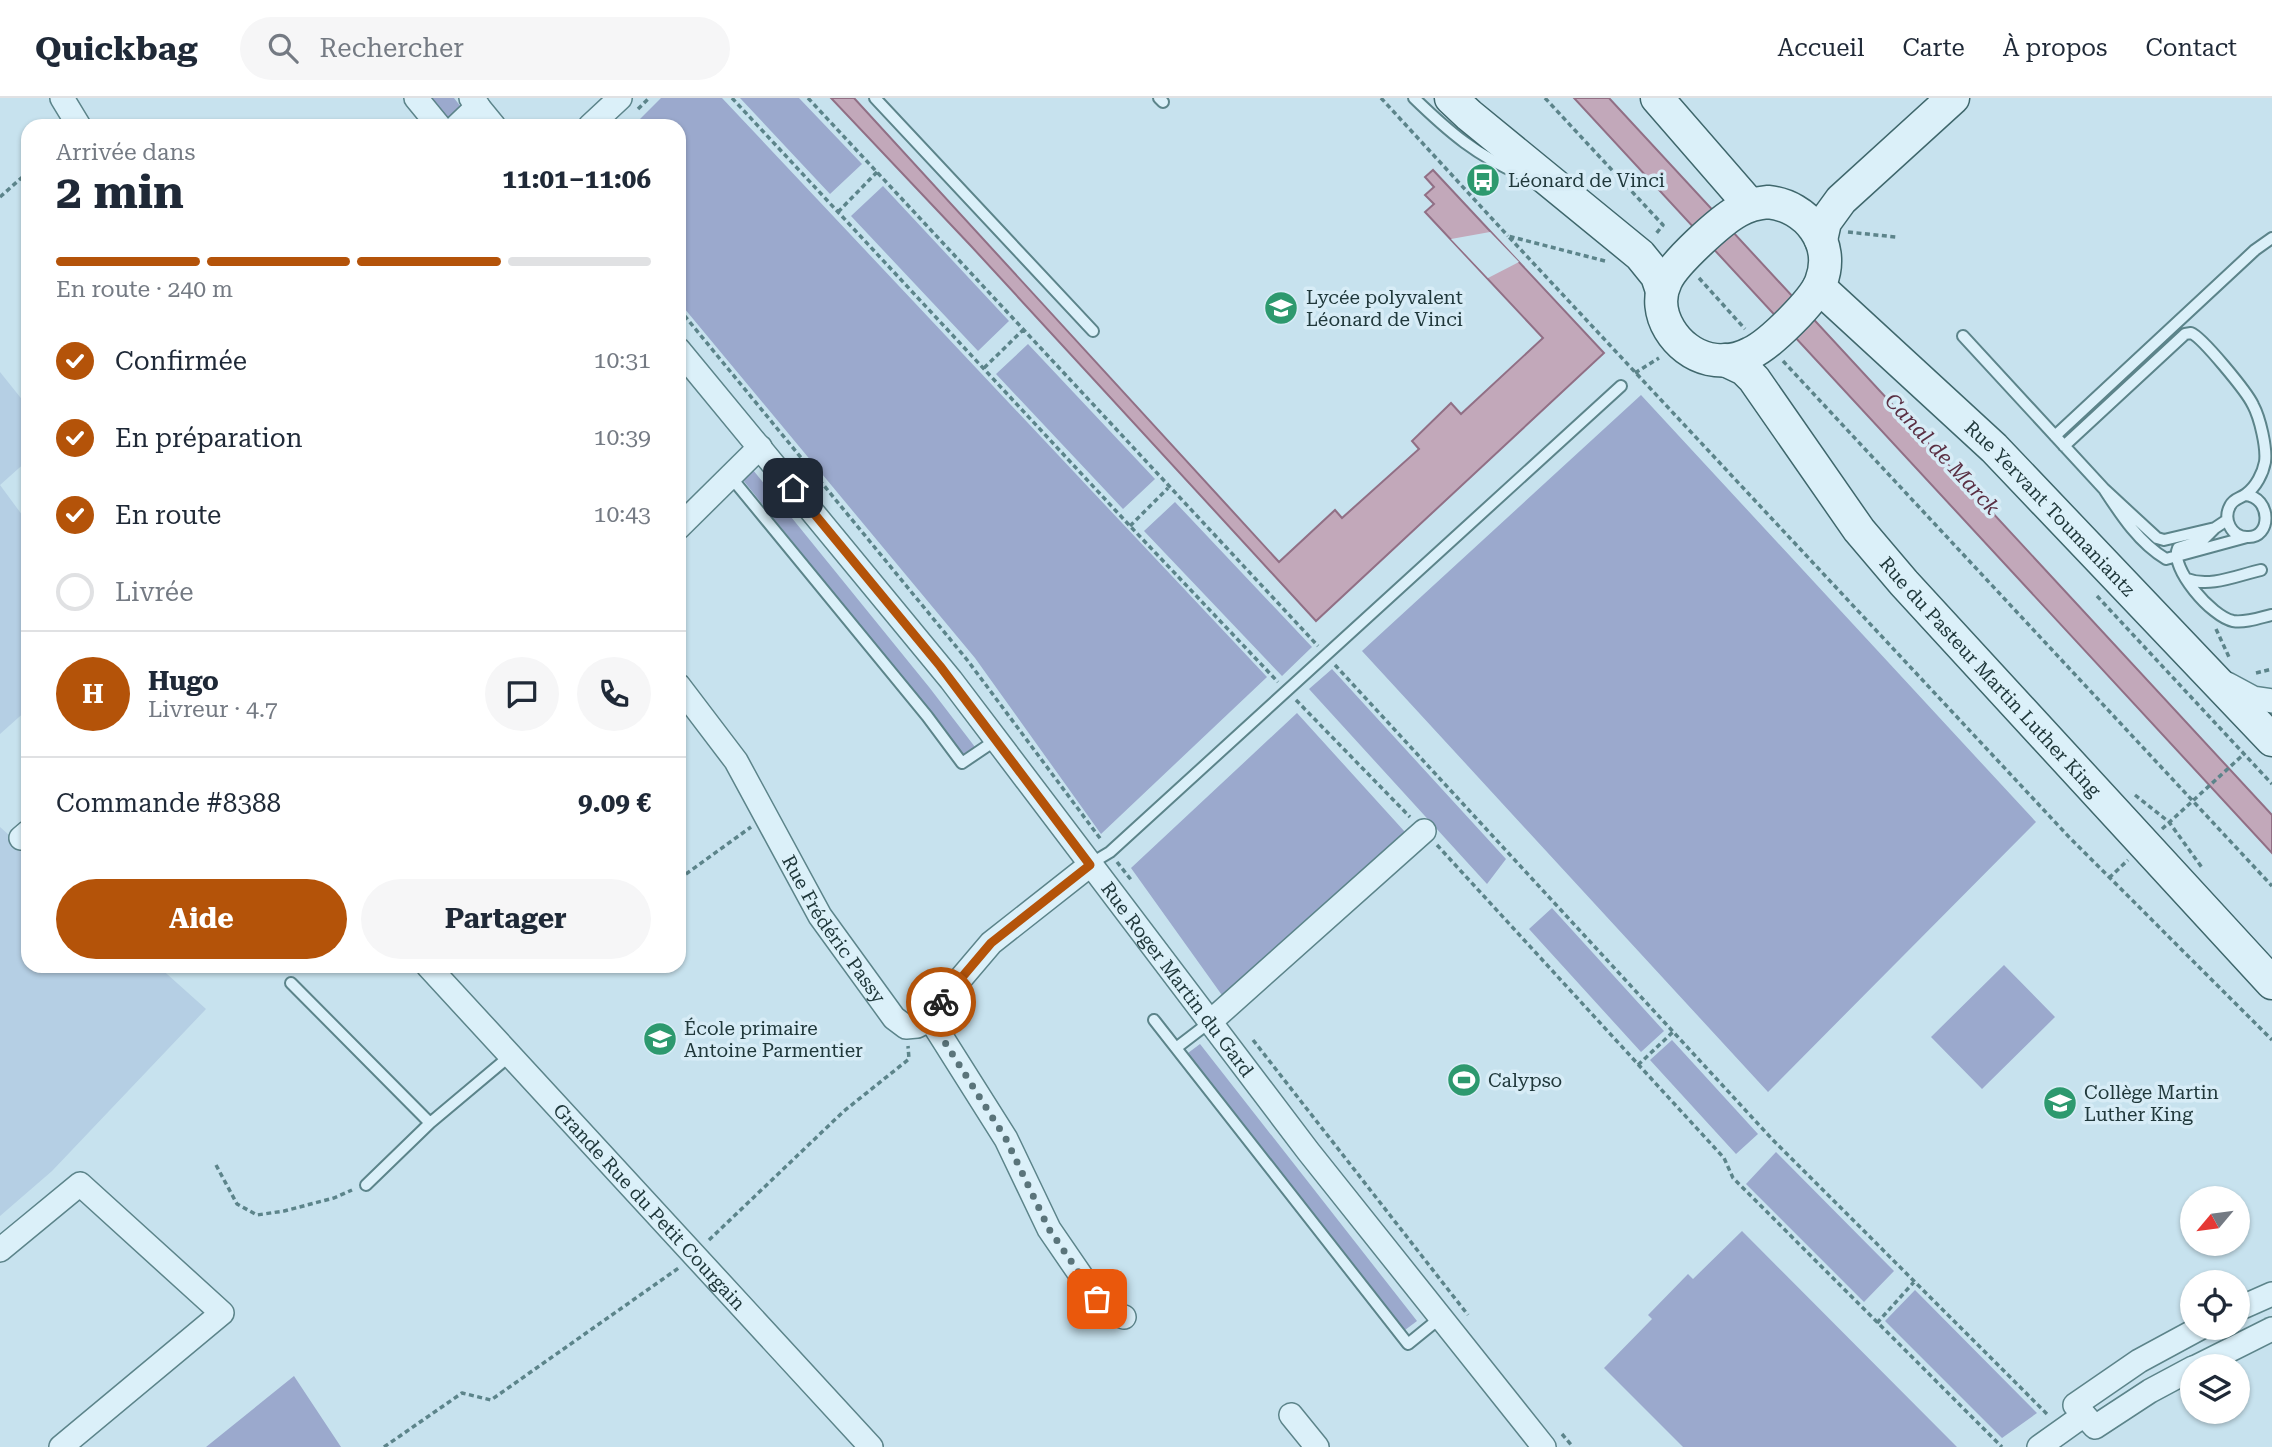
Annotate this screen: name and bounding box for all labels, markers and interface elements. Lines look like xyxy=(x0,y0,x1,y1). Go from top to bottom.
search box xyxy=(240,17,730,80)
text: Quickbag xyxy=(35,29,198,68)
icon: search xyxy=(264,29,302,67)
text: Rechercher xyxy=(320,33,464,63)
text: Accueil xyxy=(1778,34,1864,62)
text: Carte xyxy=(1902,34,1965,62)
text: À propos xyxy=(2003,34,2107,62)
text: Contact xyxy=(2145,34,2237,62)
text: Arrivée dans xyxy=(56,139,195,166)
bus stop icon: Léonard de Vinci xyxy=(1464,161,1502,199)
text: 11:01–11:06 xyxy=(502,164,651,194)
text: 2 min xyxy=(56,165,184,219)
place label: Léonard de Vinci xyxy=(1508,169,1665,192)
text: En route · 240 m xyxy=(56,276,233,303)
place label: Lycée polyvalent Léonard de Vinci xyxy=(1306,286,1463,331)
school or university icon: Lycée polyvalent Léonard de Vinci xyxy=(1262,289,1300,327)
icon: check xyxy=(56,342,94,380)
text: Confirmée xyxy=(115,346,247,376)
text: 10:31 xyxy=(594,347,651,374)
water label: Canal de Marck xyxy=(1880,388,2005,520)
street label: Rue Yervant Toumaniantz xyxy=(1960,416,2140,601)
icon: check xyxy=(56,419,94,457)
text: En préparation xyxy=(115,423,303,453)
text: 10:39 xyxy=(594,424,651,451)
pin xyxy=(763,458,823,518)
icon: home xyxy=(774,469,812,507)
icon: check xyxy=(56,496,94,534)
text: En route xyxy=(115,500,221,530)
text: 10:43 xyxy=(594,501,651,528)
street label: Rue du Pasteur Martin Luther King xyxy=(1875,552,2106,801)
text: Livrée xyxy=(115,577,194,607)
button: chat xyxy=(485,657,559,731)
button: phone xyxy=(577,657,651,731)
text: Hugo xyxy=(148,666,219,696)
text: H xyxy=(82,679,104,709)
text: Livreur · 4.7 xyxy=(148,696,278,723)
text: Commande #8388 xyxy=(56,788,281,818)
text: 9.09 € xyxy=(578,788,651,818)
street label: Rue Frédéric Passy xyxy=(778,851,891,1008)
street label: Rue Roger Martin du Gard xyxy=(1097,877,1259,1081)
button: Aide xyxy=(56,879,347,959)
button: Partager xyxy=(361,879,651,959)
courier xyxy=(906,967,976,1037)
icon: bike xyxy=(922,983,960,1021)
place label: École primaire Antoine Parmentier xyxy=(684,1017,863,1062)
school or university icon: École primaire Antoine Parmentier xyxy=(641,1020,679,1058)
sports icon: Calypso xyxy=(1445,1061,1483,1099)
place label: Calypso xyxy=(1488,1069,1562,1092)
place label: Collège Martin Luther King xyxy=(2084,1081,2219,1126)
school or university icon: Collège Martin Luther King xyxy=(2041,1084,2079,1122)
street label: Grande Rue du Petit Courgain xyxy=(549,1098,750,1315)
north arrow xyxy=(2180,1186,2250,1256)
map controls xyxy=(2180,1186,2250,1424)
pin xyxy=(1067,1269,1127,1329)
button: locate xyxy=(2180,1270,2250,1340)
icon: bag xyxy=(1078,1280,1116,1318)
button: layers xyxy=(2180,1354,2250,1424)

